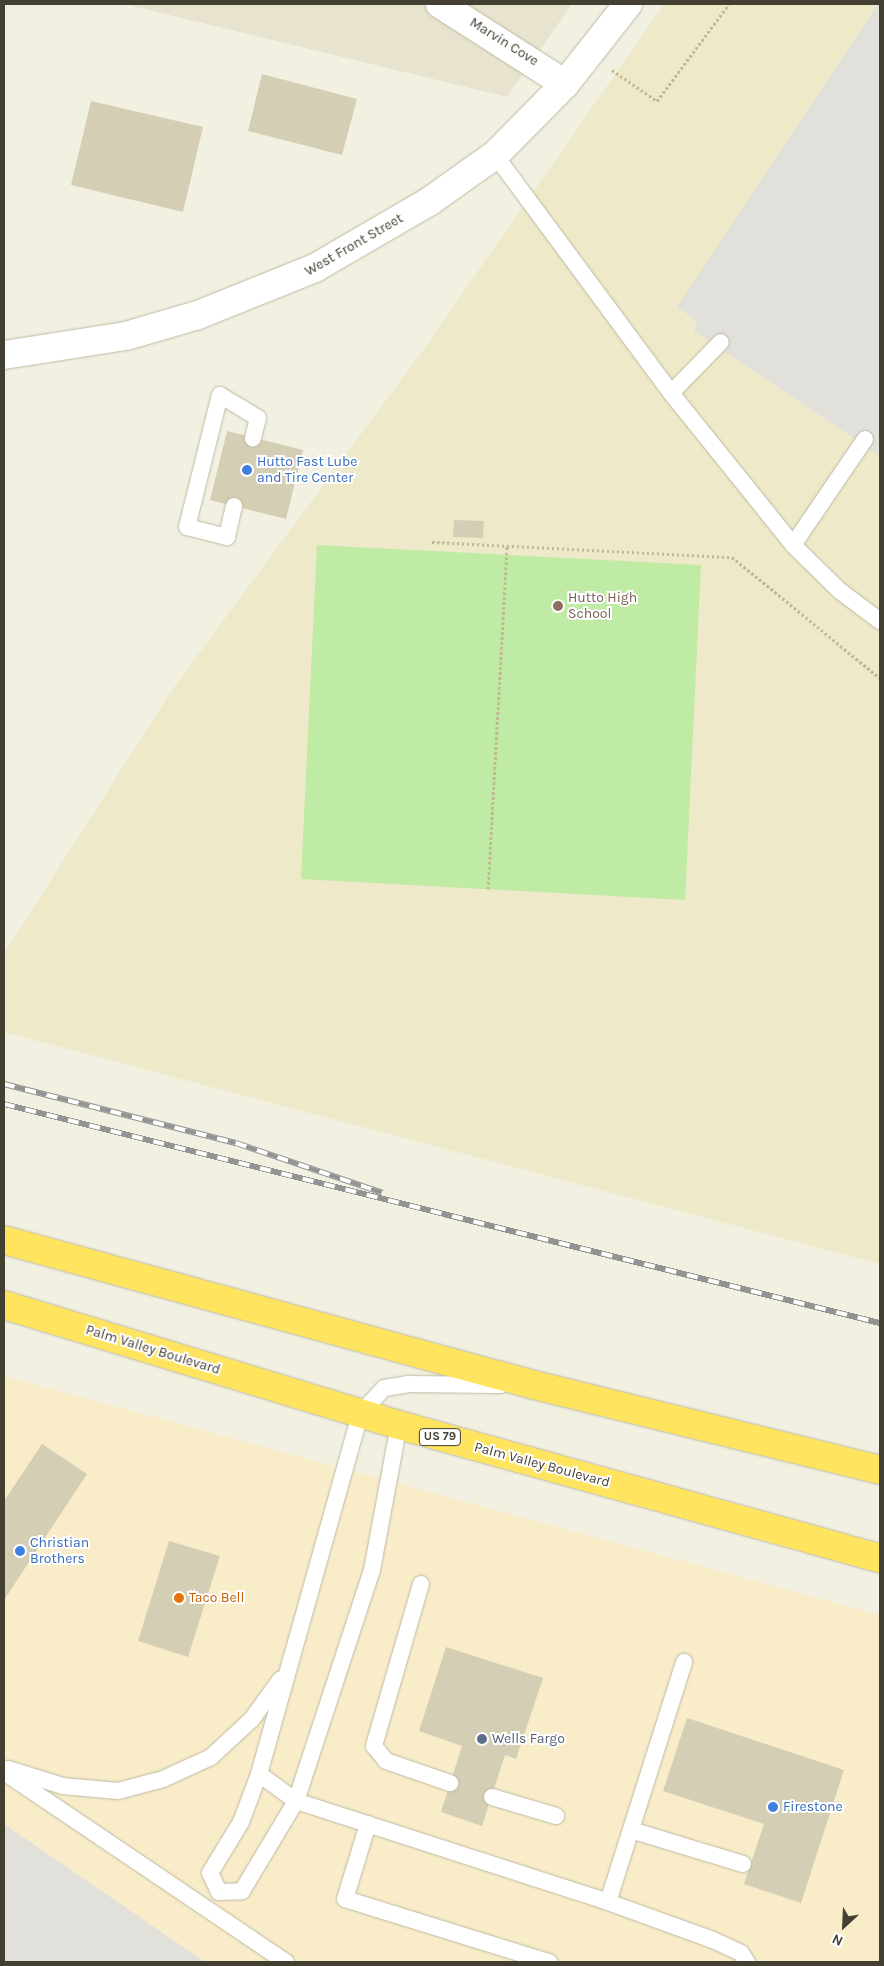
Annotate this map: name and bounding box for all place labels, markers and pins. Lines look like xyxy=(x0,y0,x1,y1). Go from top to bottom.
place label: Hutto Fast Lube and Tire Center xyxy=(257,454,357,487)
marker: Hutto Fast Lube and Tire Center xyxy=(241,464,253,476)
place label: Hutto High School xyxy=(568,590,637,622)
marker: Hutto High School xyxy=(552,600,564,612)
place label: Christian Brothers xyxy=(30,1535,89,1568)
marker: Christian Brothers xyxy=(14,1545,26,1557)
place label: Taco Bell xyxy=(189,1590,244,1606)
marker: Taco Bell xyxy=(173,1592,185,1604)
place label: Wells Fargo xyxy=(492,1731,565,1747)
marker: Wells Fargo xyxy=(476,1733,488,1745)
place label: Firestone xyxy=(783,1799,843,1815)
marker: Firestone xyxy=(767,1801,779,1813)

